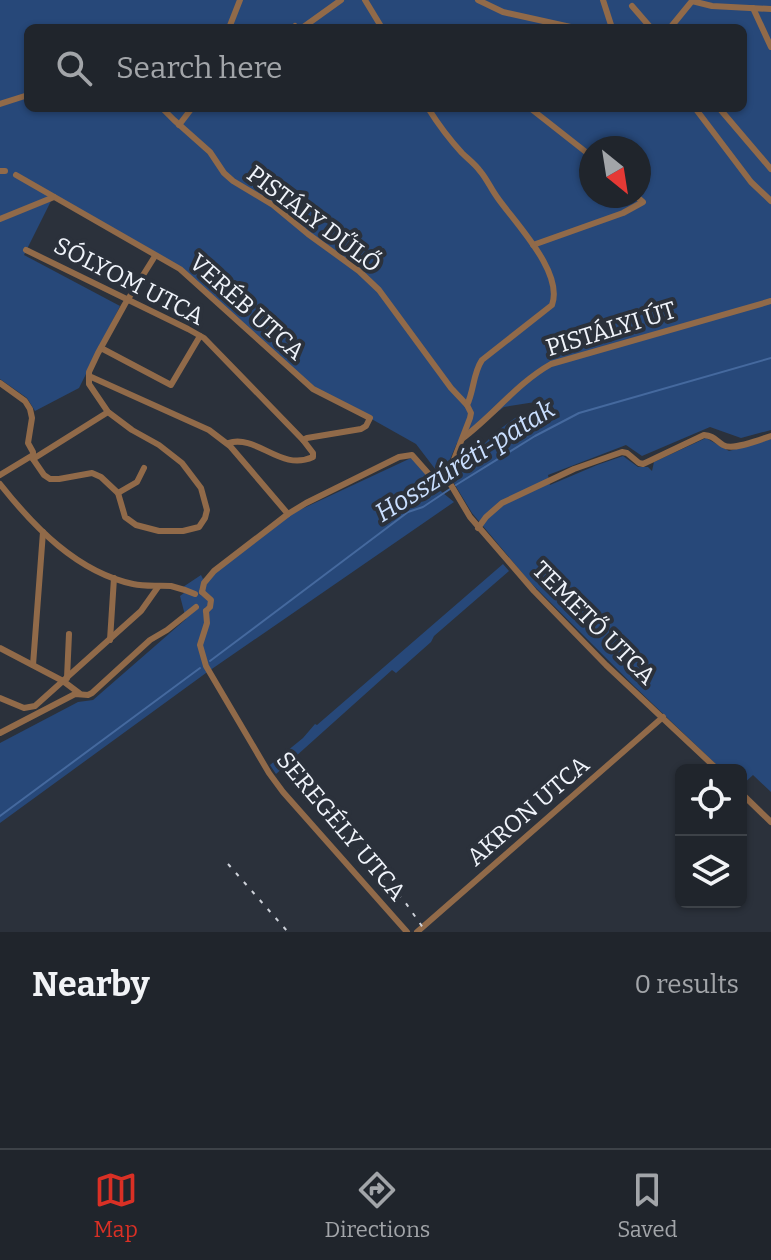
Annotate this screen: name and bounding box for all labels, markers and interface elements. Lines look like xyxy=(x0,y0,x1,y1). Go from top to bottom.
search box xyxy=(24,24,747,112)
icon: search xyxy=(52,46,96,90)
text: Search here xyxy=(116,50,283,86)
north arrow xyxy=(579,136,651,208)
street label: PISTÁLY DŰLŐ xyxy=(242,159,387,278)
street label: SÓLYOM UTCA xyxy=(49,231,209,331)
street label: VERÉB UTCA xyxy=(184,247,311,366)
street label: PISTÁLYI ÚT xyxy=(542,295,680,362)
water label: Hosszúréti-patak xyxy=(370,393,561,529)
street label: TEMETŐ UTCA xyxy=(527,555,662,690)
street label: SEREGÉLY UTCA xyxy=(271,745,412,906)
street label: AKRON UTCA xyxy=(461,750,595,872)
map controls xyxy=(675,764,747,908)
button: locate xyxy=(675,764,747,836)
button: layers xyxy=(675,836,747,908)
text: Nearby xyxy=(32,964,150,1005)
text: 0 results xyxy=(634,969,739,1000)
tab: Map xyxy=(93,1168,138,1243)
tab: Directions xyxy=(325,1168,430,1243)
tab: Saved xyxy=(617,1168,678,1243)

